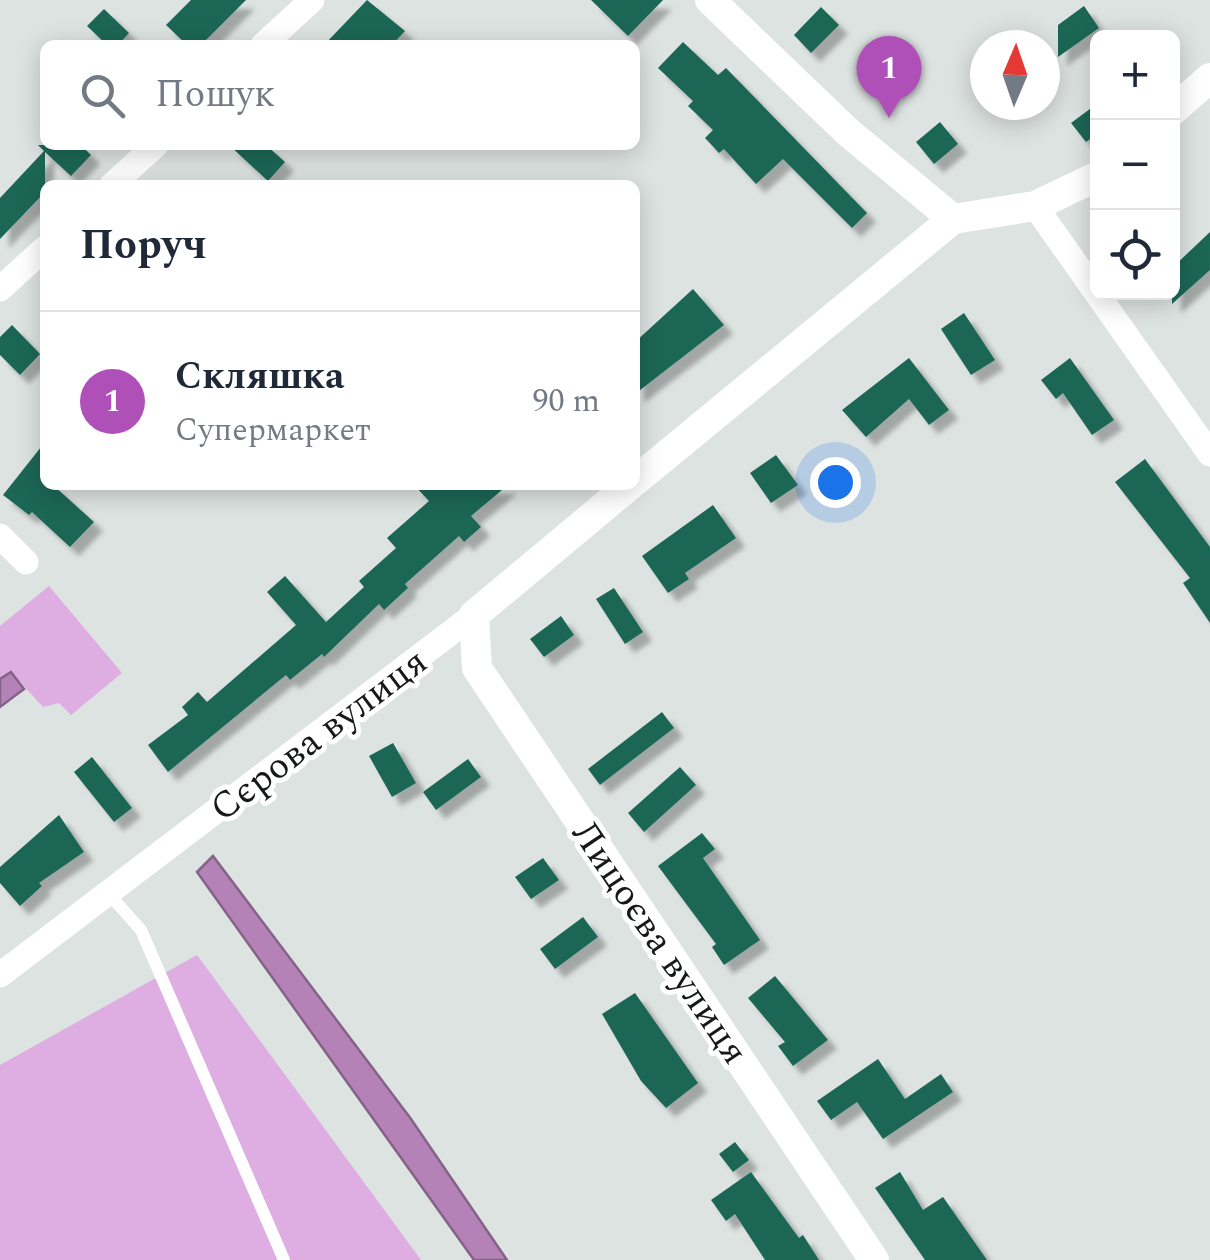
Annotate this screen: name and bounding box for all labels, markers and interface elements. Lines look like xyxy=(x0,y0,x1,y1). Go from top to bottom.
north arrow xyxy=(970,30,1060,120)
map controls xyxy=(1090,30,1180,300)
button: + xyxy=(1090,30,1180,120)
pin: 1 xyxy=(856,36,922,118)
search box xyxy=(40,40,640,150)
text: Пошук xyxy=(155,66,275,124)
icon: search xyxy=(75,68,130,123)
button: − xyxy=(1090,120,1180,210)
button: locate xyxy=(1090,210,1180,300)
text: Поруч xyxy=(80,214,207,277)
text: Скляшка xyxy=(175,348,345,406)
text: 1 xyxy=(104,377,121,426)
text: 90 m xyxy=(532,377,600,426)
text: Супермаркет xyxy=(175,406,371,455)
your location xyxy=(810,457,861,508)
street label: Сєрова вулиця xyxy=(198,634,440,837)
street label: Лицоєва вулиця xyxy=(556,810,763,1077)

